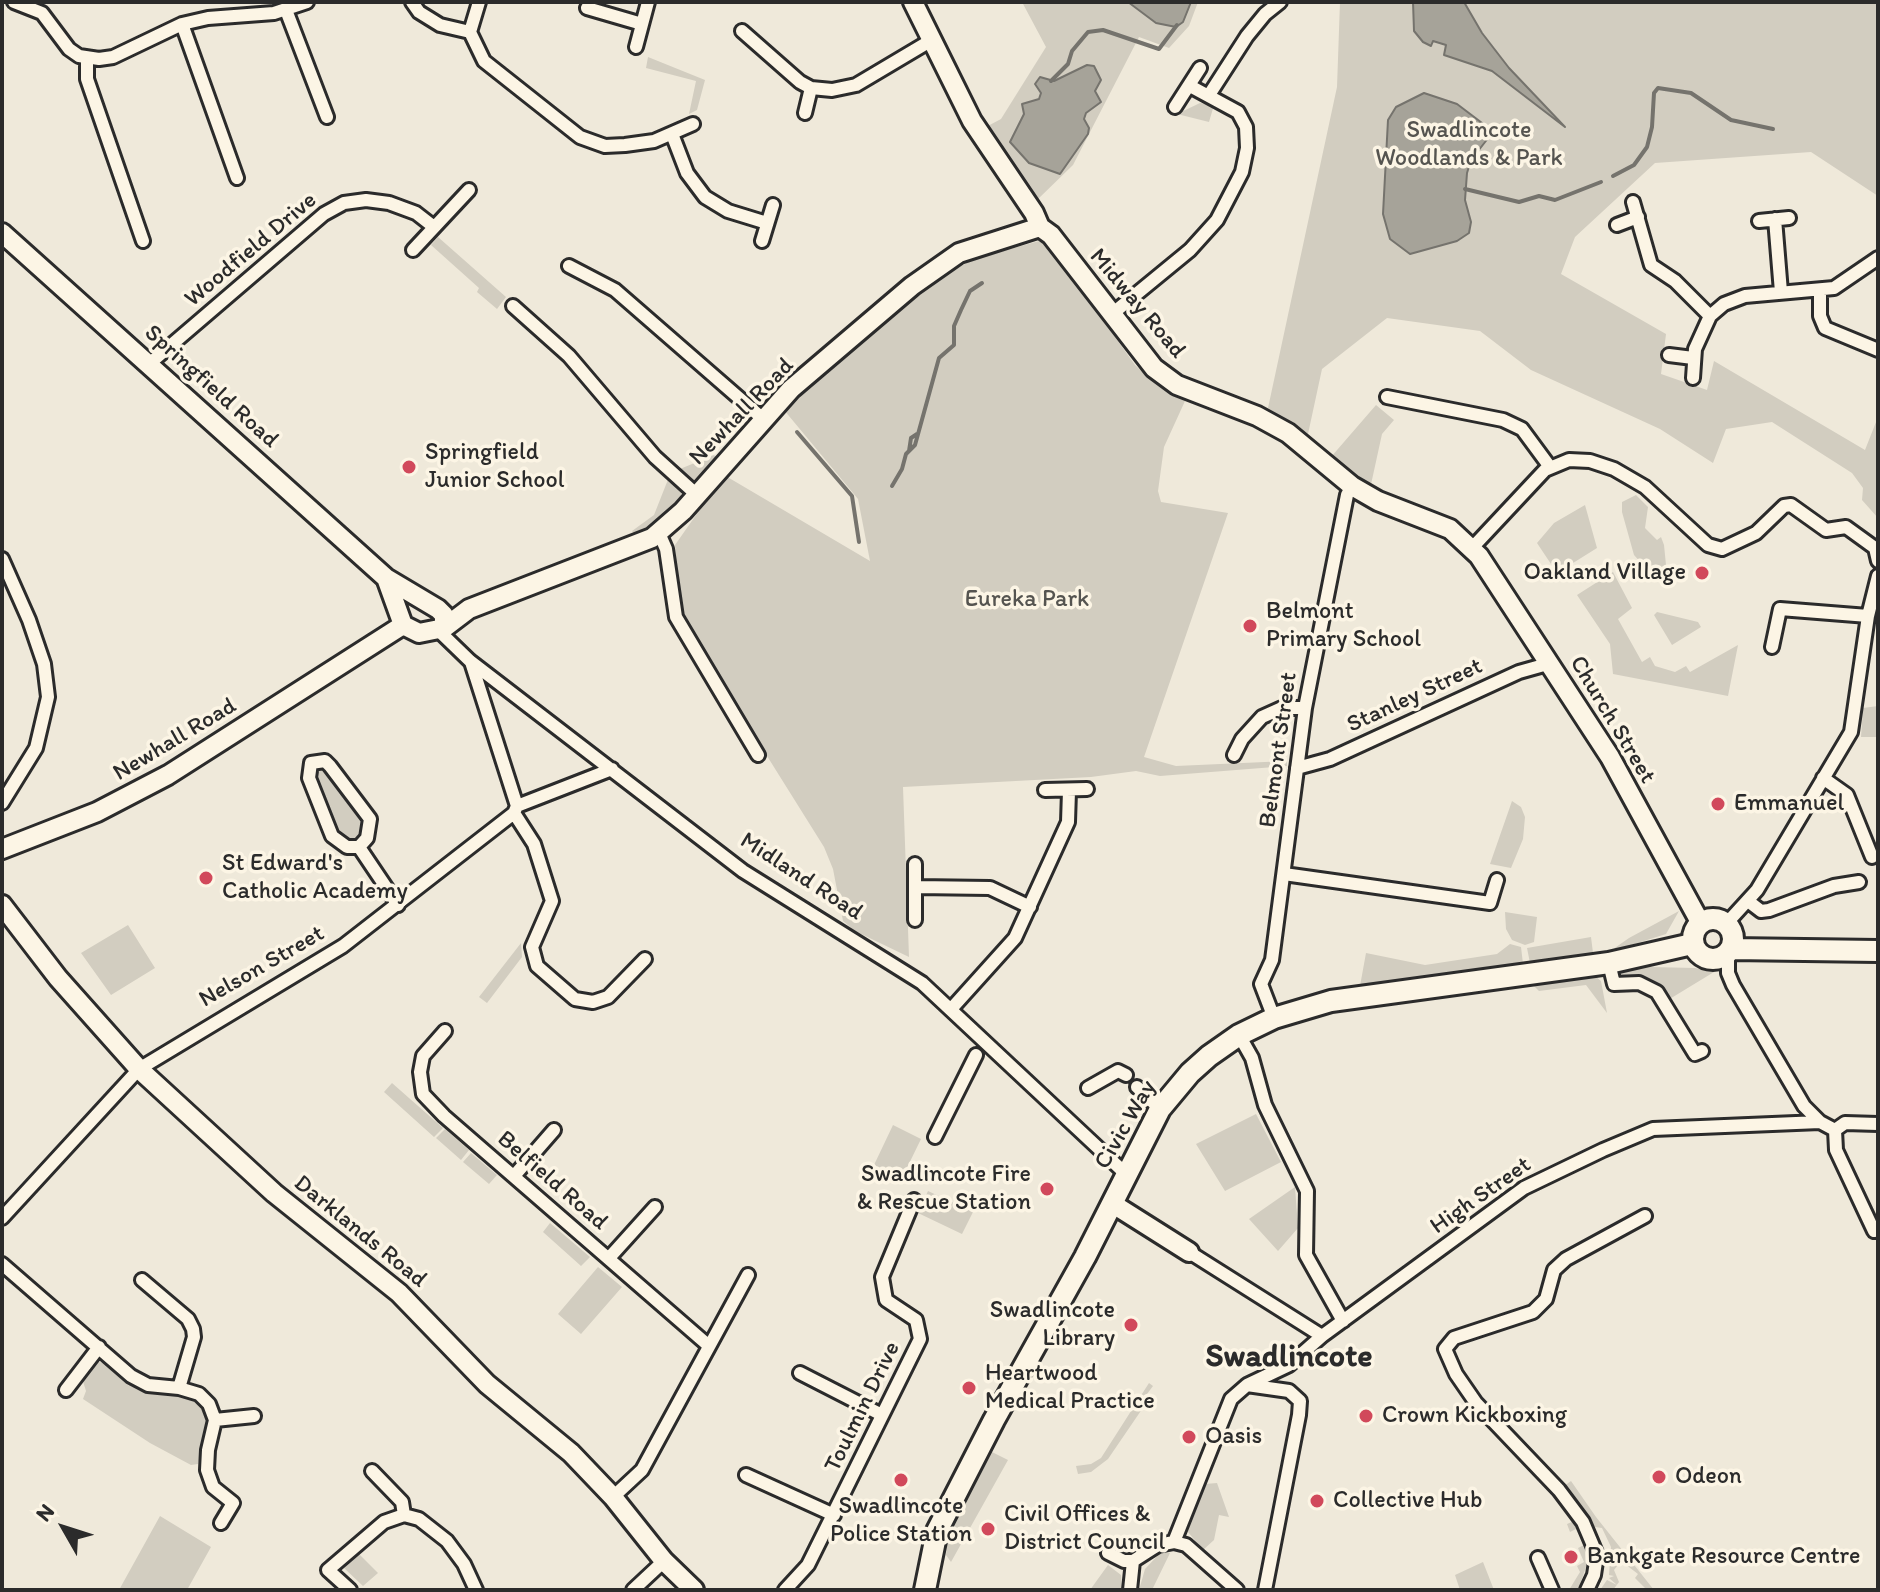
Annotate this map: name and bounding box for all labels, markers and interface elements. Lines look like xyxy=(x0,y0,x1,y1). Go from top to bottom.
park label: Swadlincote Woodlands & Park xyxy=(1375,117,1563,173)
street label: Woodfield Drive xyxy=(179,186,323,314)
street label: Midway Road xyxy=(1083,243,1191,365)
street label: Springfield Road xyxy=(138,319,284,455)
street label: Newhall Road xyxy=(683,352,801,472)
place label: Springfield Junior School xyxy=(425,439,564,495)
marker: Springfield Junior School xyxy=(400,458,418,476)
place label: Oakland Village xyxy=(1523,559,1686,587)
marker: Oakland Village xyxy=(1693,564,1711,582)
park label: Eureka Park xyxy=(965,586,1089,614)
place label: Belmont Primary School xyxy=(1266,598,1421,654)
marker: Belmont Primary School xyxy=(1241,617,1259,635)
street label: Church Street xyxy=(1563,651,1661,789)
street label: Stanley Street xyxy=(1343,652,1487,740)
street label: Belmont Street xyxy=(1254,670,1304,830)
street label: Newhall Road xyxy=(108,692,242,788)
place label: Emmanuel xyxy=(1734,790,1844,818)
marker: Emmanuel xyxy=(1709,795,1727,813)
street label: Midland Road xyxy=(734,827,868,927)
place label: St Edward's Catholic Academy xyxy=(222,850,408,906)
marker: St Edward's Catholic Academy xyxy=(197,869,215,887)
street label: Nelson Street xyxy=(194,920,330,1014)
street label: Civic Way xyxy=(1089,1075,1163,1175)
street label: Belfield Road xyxy=(491,1125,613,1237)
street label: High Street xyxy=(1425,1151,1537,1241)
place label: Swadlincote Fire & Rescue Station xyxy=(857,1161,1031,1217)
street label: Darklands Road xyxy=(288,1170,432,1294)
marker: Swadlincote Fire & Rescue Station xyxy=(1038,1180,1056,1198)
place label: Swadlincote Library xyxy=(990,1297,1115,1353)
marker: Swadlincote Library xyxy=(1122,1316,1140,1334)
street label: Toulmin Drive xyxy=(819,1337,907,1477)
district label: Swadlincote xyxy=(1206,1339,1372,1377)
place label: Heartwood Medical Practice xyxy=(985,1360,1155,1416)
marker: Heartwood Medical Practice xyxy=(960,1379,978,1397)
place label: Crown Kickboxing xyxy=(1382,1402,1567,1430)
marker: Crown Kickboxing xyxy=(1357,1407,1375,1425)
place label: Oasis xyxy=(1205,1423,1262,1451)
marker: Oasis xyxy=(1180,1428,1198,1446)
place label: Odeon xyxy=(1675,1463,1742,1491)
marker: Odeon xyxy=(1650,1468,1668,1486)
marker: Swadlincote Police Station xyxy=(892,1471,910,1489)
place label: Collective Hub xyxy=(1333,1487,1482,1515)
north arrow xyxy=(24,1488,104,1568)
marker: Collective Hub xyxy=(1308,1492,1326,1510)
place label: Swadlincote Police Station xyxy=(830,1493,972,1549)
text: N xyxy=(30,1498,60,1527)
place label: Civil Offices & District Council xyxy=(1004,1501,1165,1557)
marker: Civil Offices & District Council xyxy=(979,1520,997,1538)
place label: Bankgate Resource Centre xyxy=(1587,1543,1860,1571)
marker: Bankgate Resource Centre xyxy=(1562,1548,1580,1566)

